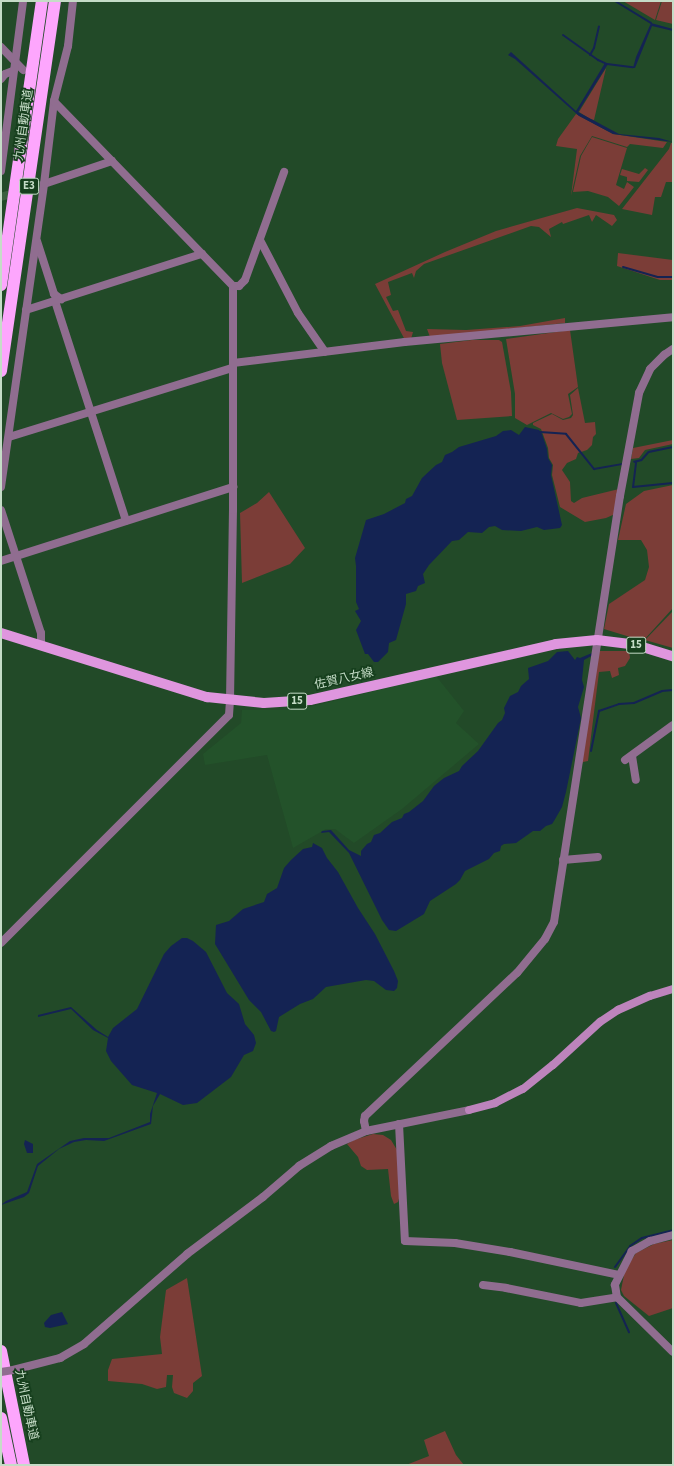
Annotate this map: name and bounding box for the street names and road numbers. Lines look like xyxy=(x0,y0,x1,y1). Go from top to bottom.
street label: 九州自動車道 xyxy=(12,88,36,162)
road number: E3 xyxy=(19,177,39,195)
road number: 15 xyxy=(626,636,646,654)
street label: 佐賀八女線 xyxy=(313,665,375,693)
road number: 15 xyxy=(287,692,307,710)
street label: 九州自動車道 xyxy=(11,1368,41,1442)

